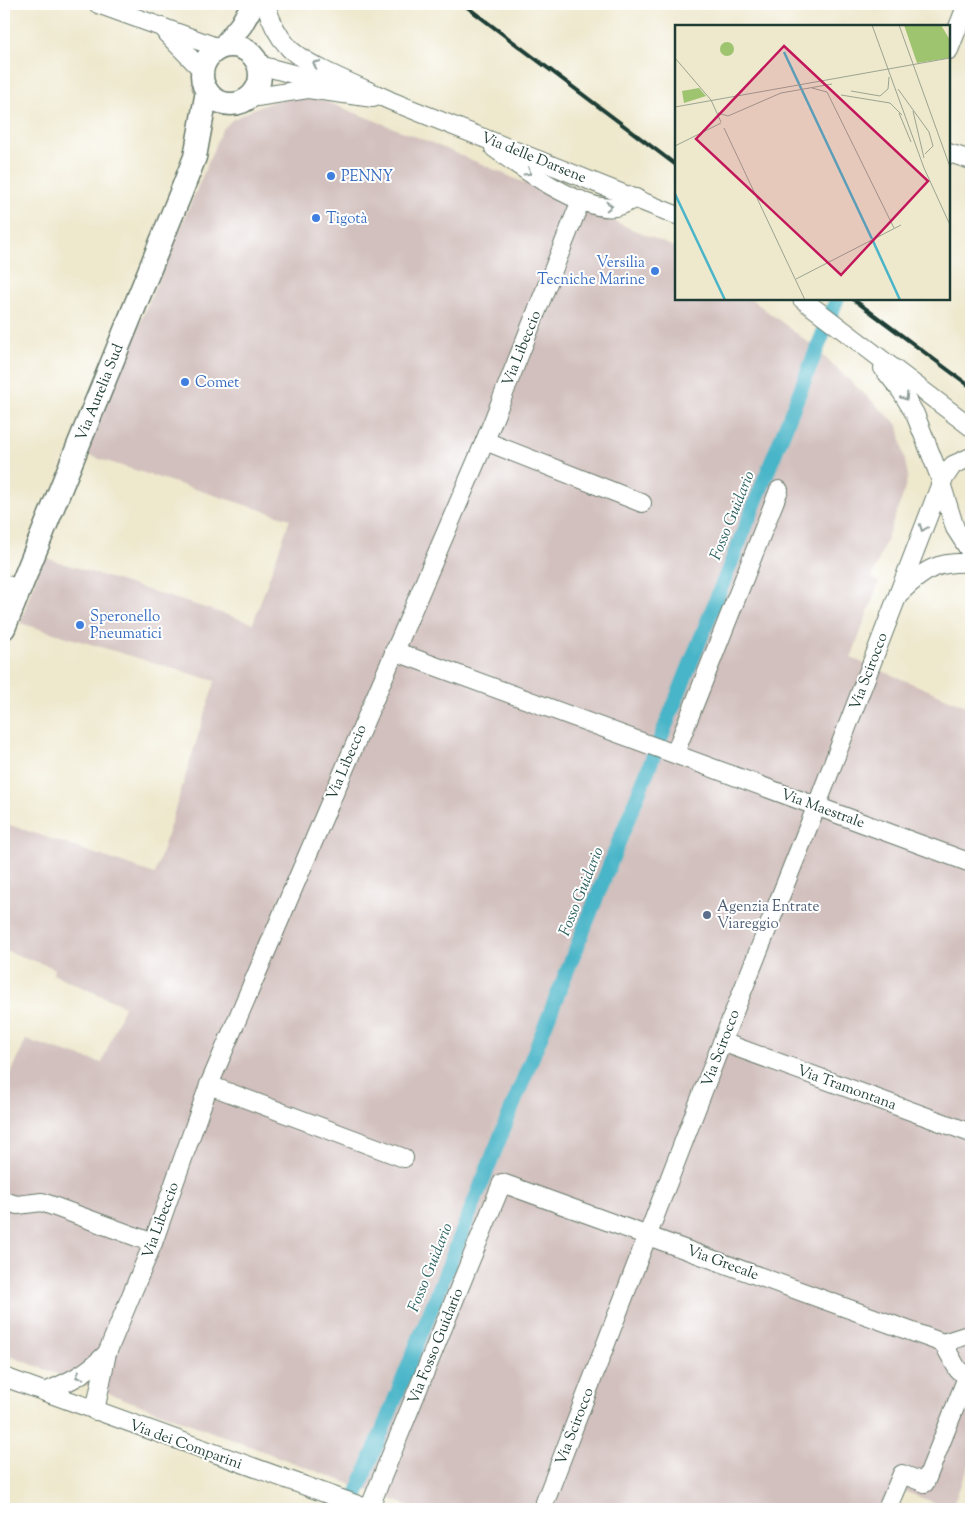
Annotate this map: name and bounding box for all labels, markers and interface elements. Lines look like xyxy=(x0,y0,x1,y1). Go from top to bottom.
inset map xyxy=(675,25,950,300)
one-way arrow xyxy=(312,60,321,70)
street label: Via delle Darsene xyxy=(478,128,589,189)
one-way arrow xyxy=(523,166,532,175)
place label: PENNY xyxy=(341,167,393,188)
marker: PENNY xyxy=(325,170,337,182)
one-way arrow xyxy=(605,201,613,212)
place label: Tigotà xyxy=(326,209,368,230)
marker: Tigotà xyxy=(310,212,322,224)
place label: Versilia Tecniche Marine xyxy=(537,253,645,291)
marker: Versilia Tecniche Marine xyxy=(649,265,661,277)
street label: Via Libeccio xyxy=(498,308,547,390)
street label: Via Aurelia Sud xyxy=(71,340,130,444)
place label: Comet xyxy=(195,373,239,394)
marker: Comet xyxy=(179,376,191,388)
one-way arrow xyxy=(899,391,908,400)
water label: Fosso Guidario xyxy=(705,468,762,564)
one-way arrow xyxy=(919,523,929,532)
place label: Speronello Pneumatici xyxy=(90,607,162,645)
marker: Speronello Pneumatici xyxy=(74,619,86,631)
street label: Via Scirocco xyxy=(845,630,894,713)
street label: Via Libeccio xyxy=(322,722,373,803)
street label: Via Maestrale xyxy=(778,785,867,834)
water label: Fosso Guidario xyxy=(554,844,611,940)
place label: Agenzia Entrate Viareggio xyxy=(717,897,819,935)
marker: Agenzia Entrate Viareggio xyxy=(701,909,713,921)
street label: Via Scirocco xyxy=(697,1007,746,1090)
street label: Via Tramontana xyxy=(794,1061,899,1116)
street label: Via Libeccio xyxy=(138,1179,185,1262)
water label: Fosso Guidario xyxy=(403,1220,460,1316)
street label: Via Grecale xyxy=(684,1241,761,1286)
street label: Via Fosso Guidario xyxy=(404,1285,469,1408)
one-way arrow xyxy=(75,1370,84,1380)
street label: Via Scirocco xyxy=(551,1385,600,1468)
street label: Via dei Comparini xyxy=(126,1415,245,1476)

